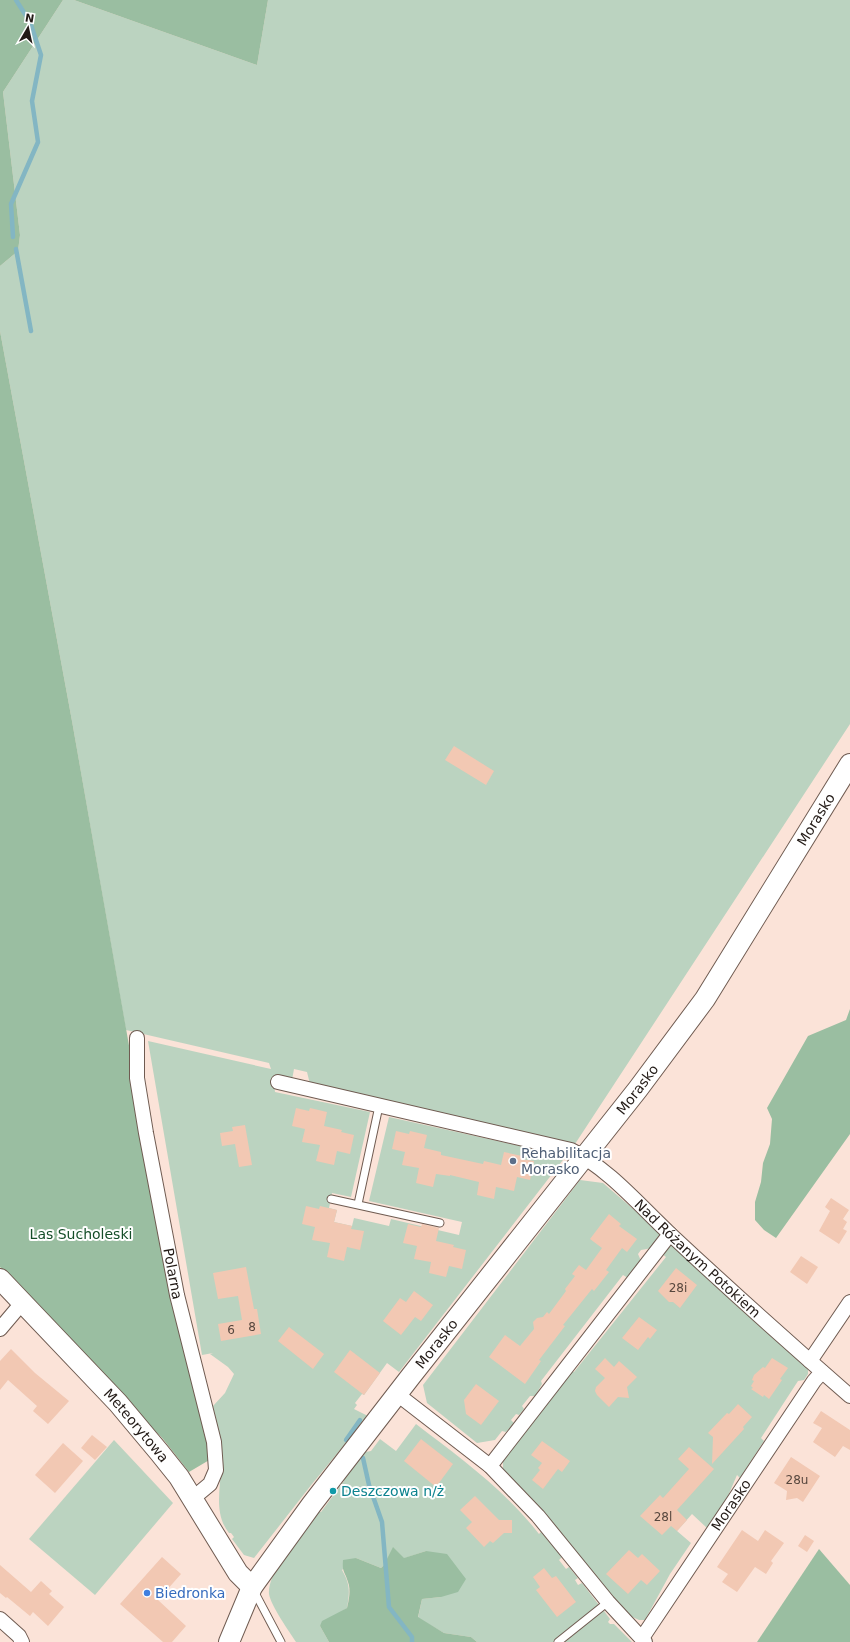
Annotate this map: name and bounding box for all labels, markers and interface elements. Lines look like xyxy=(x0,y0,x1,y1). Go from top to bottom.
north arrow xyxy=(8,8,48,48)
text: N xyxy=(24,11,35,26)
street label: Morasko xyxy=(794,790,838,849)
street label: Morasko xyxy=(613,1061,661,1118)
place label: Rehabilitacja Morasko xyxy=(521,1145,611,1177)
marker: Rehabilitacja Morasko xyxy=(508,1156,518,1166)
street label: Nad Różanym Potokiem xyxy=(631,1196,764,1321)
park label: Las Sucholeski xyxy=(30,1226,132,1242)
street label: Polarna xyxy=(160,1247,186,1301)
house number: 28i xyxy=(669,1281,687,1295)
street label: Morasko xyxy=(412,1316,461,1372)
house number: 8 xyxy=(248,1320,256,1334)
house number: 6 xyxy=(227,1323,235,1337)
street label: Meteorytowa xyxy=(101,1385,172,1465)
house number: 28u xyxy=(786,1473,808,1487)
street label: Morasko xyxy=(708,1476,754,1534)
place label: Deszczowa n/ż xyxy=(341,1483,444,1499)
marker: Deszczowa n/ż xyxy=(328,1486,338,1496)
house number: 28l xyxy=(654,1510,672,1524)
place label: Biedronka xyxy=(155,1585,225,1601)
marker: Biedronka xyxy=(142,1588,152,1598)

